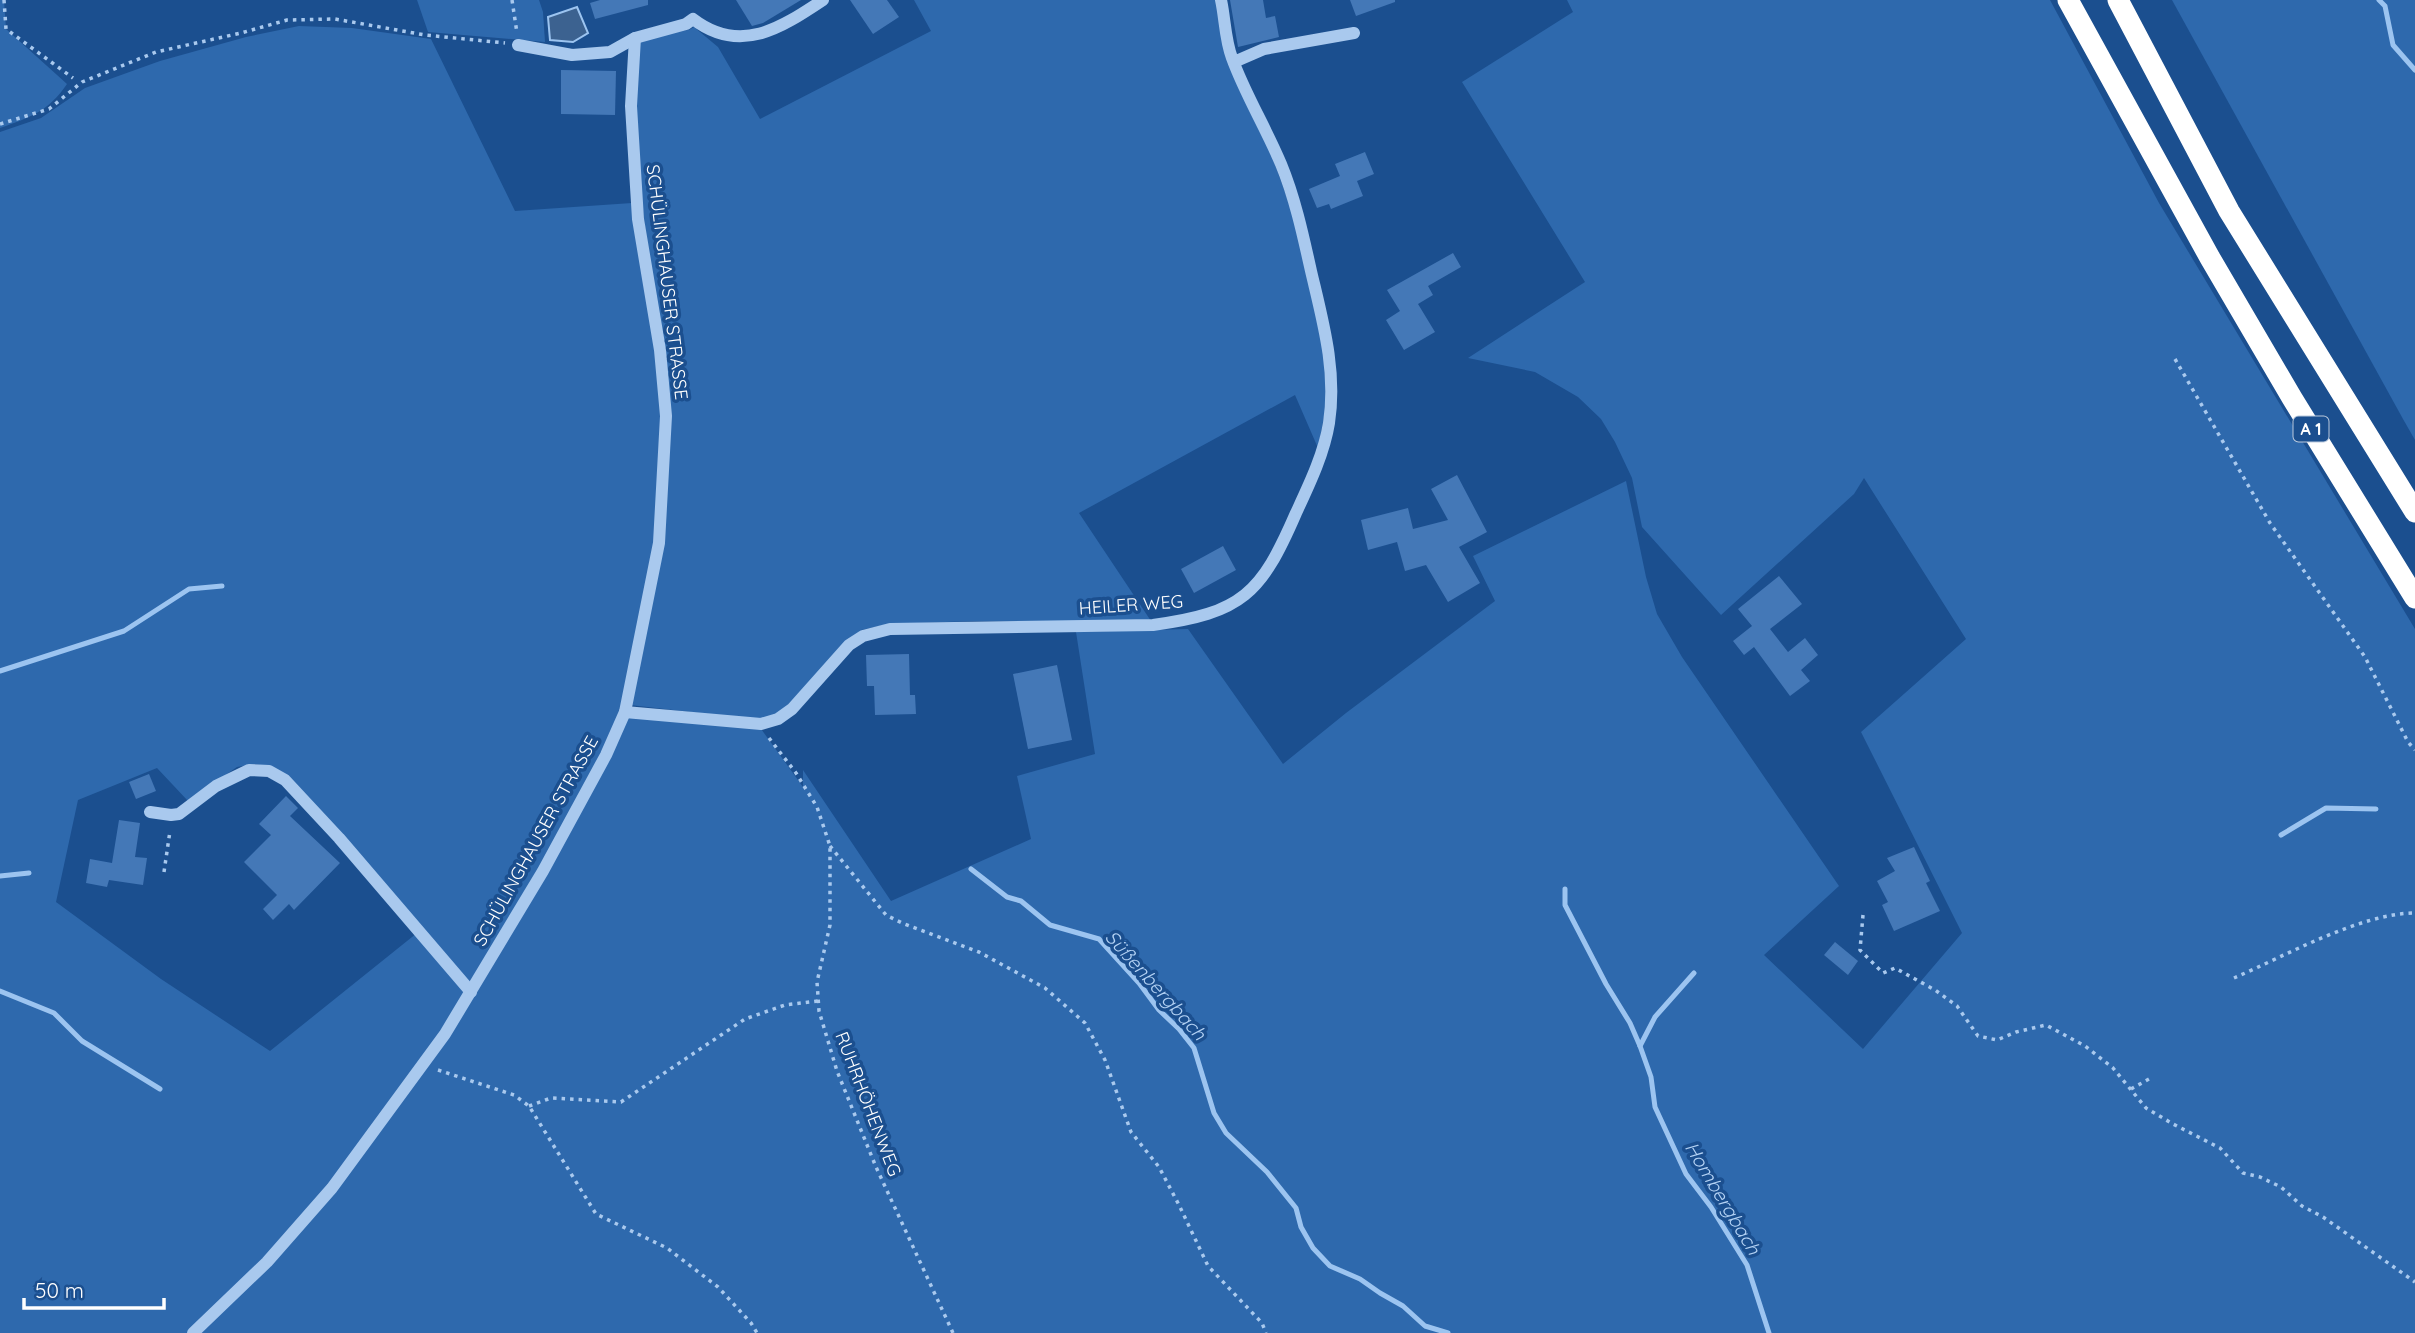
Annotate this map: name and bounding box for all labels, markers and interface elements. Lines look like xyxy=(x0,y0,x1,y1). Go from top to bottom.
street label: SCHÜLINGHAUSER STRASSE xyxy=(642,163,693,401)
road number: A 1 xyxy=(2294,416,2328,442)
street label: HEILER WEG xyxy=(1078,589,1184,620)
street label: SCHÜLINGHAUSER STRASSE xyxy=(468,732,603,950)
water label: Süßenbergbach xyxy=(1100,925,1212,1046)
street label: RUHRHÖHENWEG xyxy=(830,1028,907,1179)
water label: Hombergbach xyxy=(1680,1137,1767,1260)
scale bar xyxy=(24,1266,164,1310)
text: 50 m xyxy=(35,1277,84,1303)

